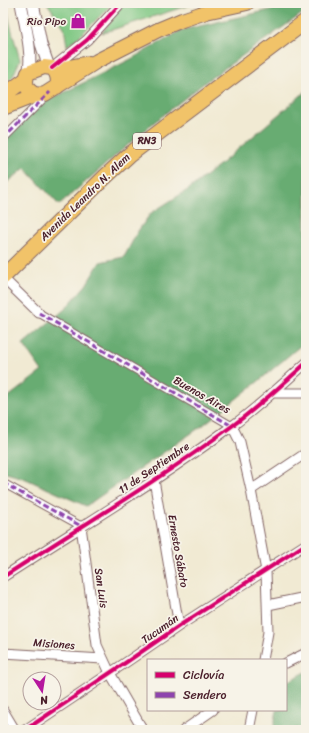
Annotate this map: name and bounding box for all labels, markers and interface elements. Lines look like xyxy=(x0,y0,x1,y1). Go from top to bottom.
place label: Rio Pipo xyxy=(27,12,66,31)
shop icon: Rio Pipo xyxy=(69,12,87,30)
road number: RN3 xyxy=(133,133,161,149)
street label: Avenida Leandro N. Alem xyxy=(34,148,135,246)
street label: Buenos Aires xyxy=(170,371,235,420)
street label: 11 de Septiembre xyxy=(114,437,194,499)
street label: Ernesto Sábato xyxy=(162,513,194,589)
street label: San Luis xyxy=(89,567,113,610)
street label: Tucumán xyxy=(137,609,183,649)
street label: Misiones xyxy=(33,633,76,655)
legend xyxy=(147,659,287,711)
text: Ciclovía xyxy=(183,664,224,686)
north arrow xyxy=(22,671,62,711)
text: Sendero xyxy=(183,684,227,706)
text: N xyxy=(38,690,51,710)

